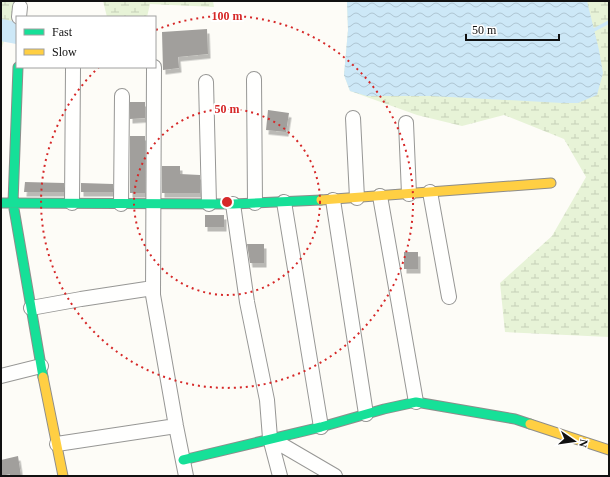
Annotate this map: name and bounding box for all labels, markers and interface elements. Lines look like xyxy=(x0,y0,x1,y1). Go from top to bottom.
text: 100 m xyxy=(212,9,243,23)
legend xyxy=(16,16,156,68)
scale bar xyxy=(466,16,559,42)
text: 50 m xyxy=(472,23,497,37)
text: Fast xyxy=(52,25,73,39)
text: Slow xyxy=(52,45,77,59)
text: 50 m xyxy=(215,102,240,116)
centre of rings xyxy=(220,195,234,209)
north arrow xyxy=(554,421,594,461)
text: N xyxy=(577,438,590,449)

